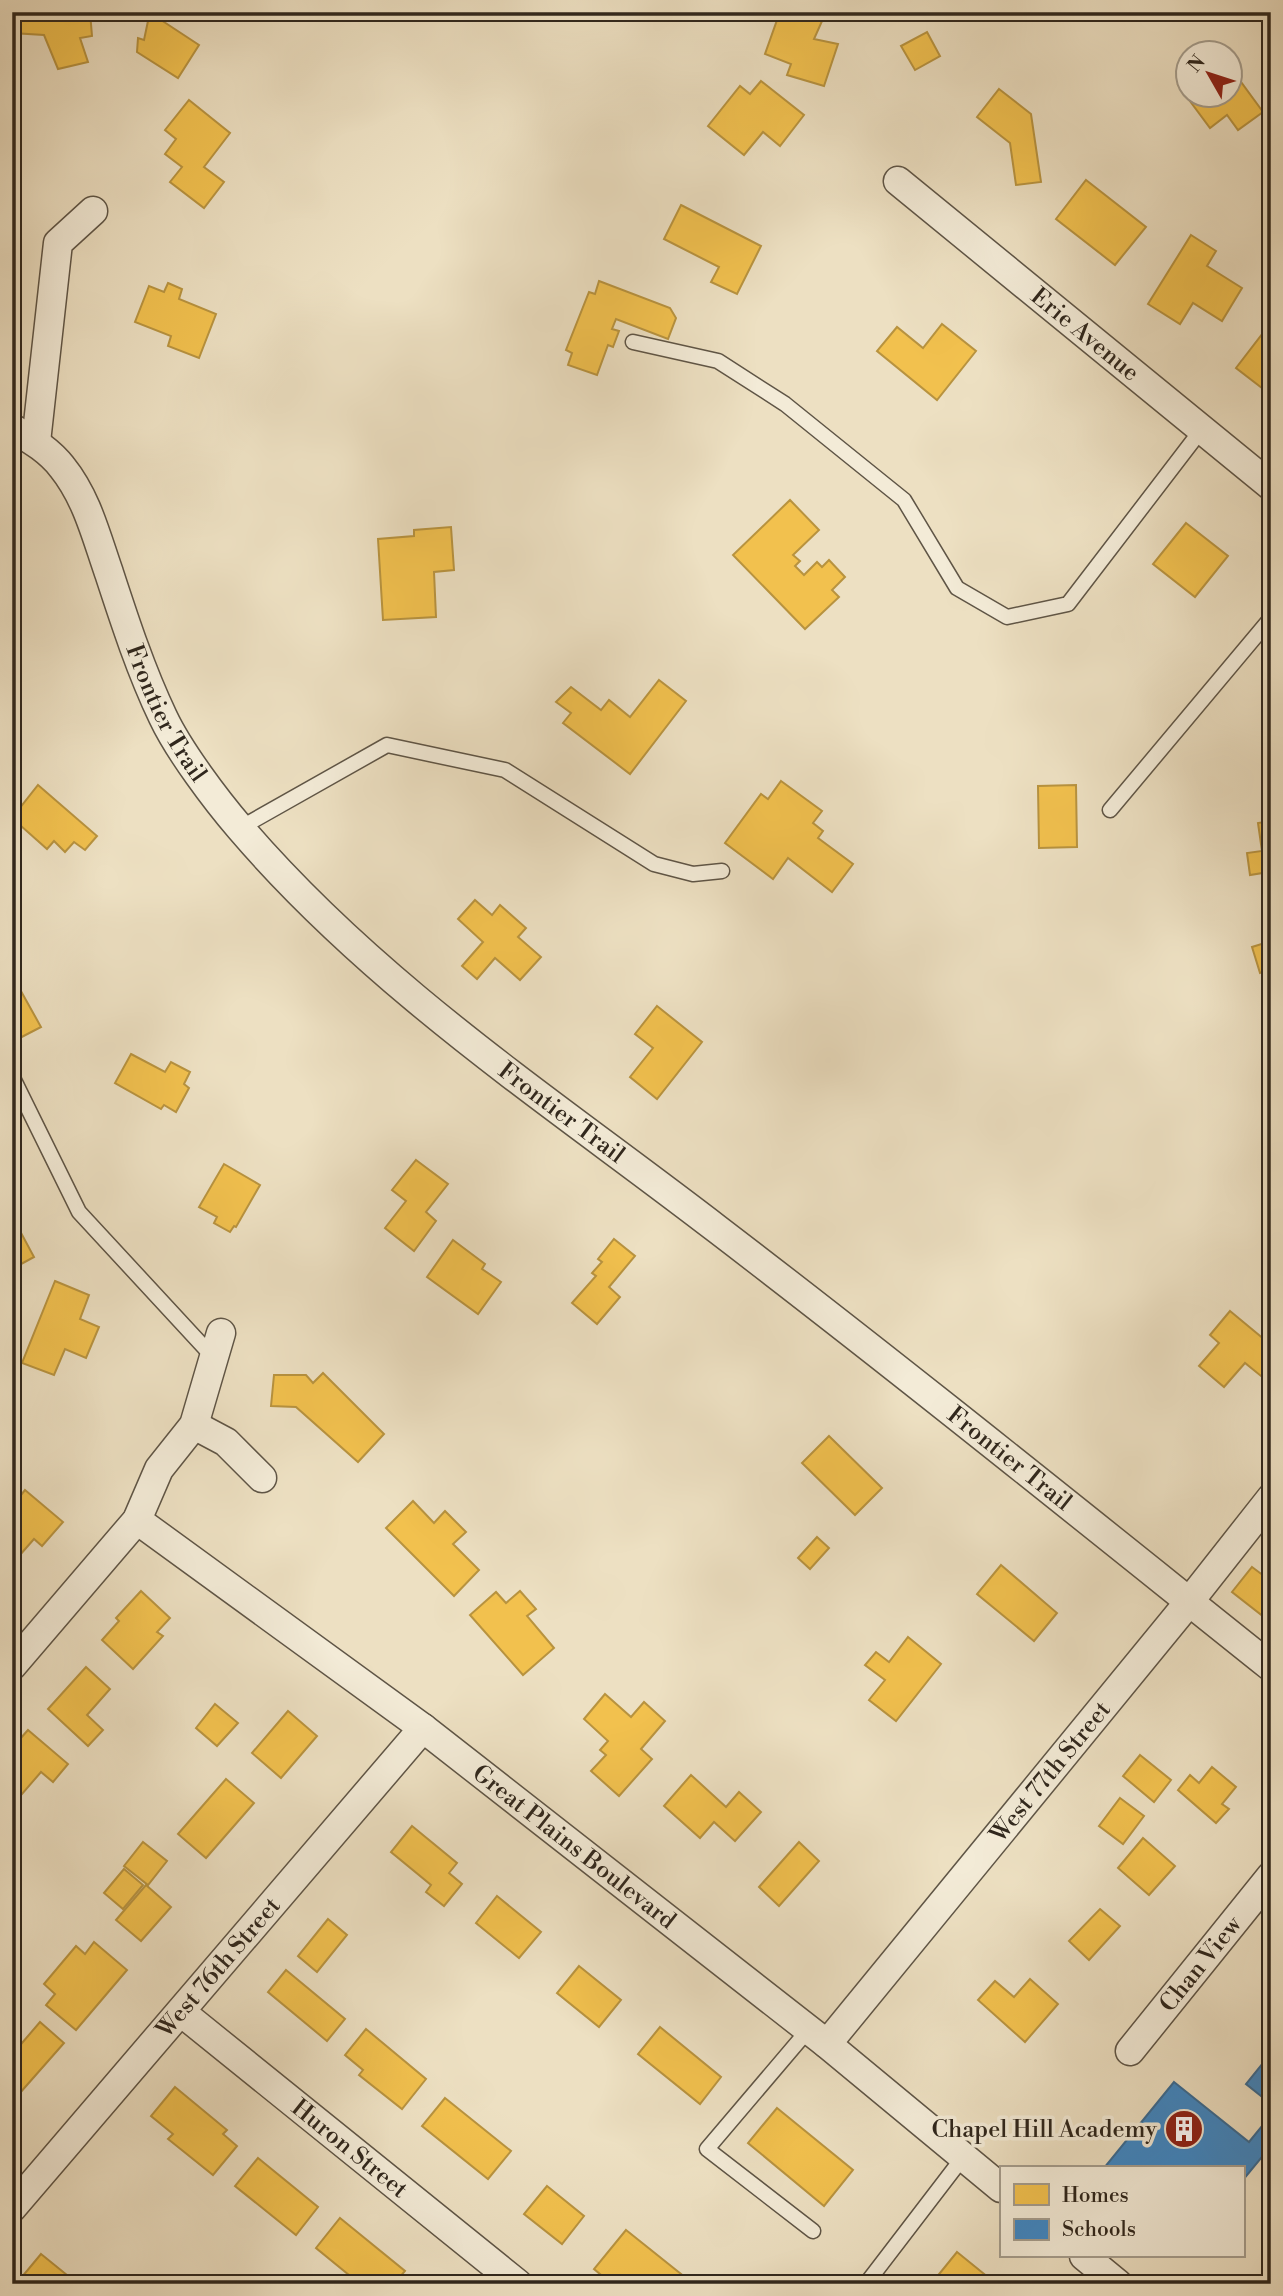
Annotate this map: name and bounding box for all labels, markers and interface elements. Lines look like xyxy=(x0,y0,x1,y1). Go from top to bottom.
north arrow xyxy=(1174,38,1244,108)
text: N xyxy=(1183,51,1211,77)
street label: Erie Avenue xyxy=(1024,282,1145,388)
street label: Frontier Trail xyxy=(118,640,213,788)
street label: Frontier Trail xyxy=(492,1056,630,1170)
street label: Frontier Trail xyxy=(941,1400,1077,1518)
street label: West 77th Street xyxy=(983,1695,1118,1850)
street label: Great Plains Boulevard xyxy=(466,1758,682,1936)
street label: West 76th Street xyxy=(150,1891,288,2045)
street label: Chan View xyxy=(1153,1909,1250,2018)
street label: Huron Street xyxy=(285,2093,414,2205)
building icon: Chapel Hill Academy xyxy=(1163,2108,1205,2150)
place label: Chapel Hill Academy xyxy=(931,2115,1157,2145)
legend xyxy=(1000,2166,1244,2258)
text: Homes xyxy=(1062,2183,1129,2209)
text: Schools xyxy=(1062,2217,1136,2243)

